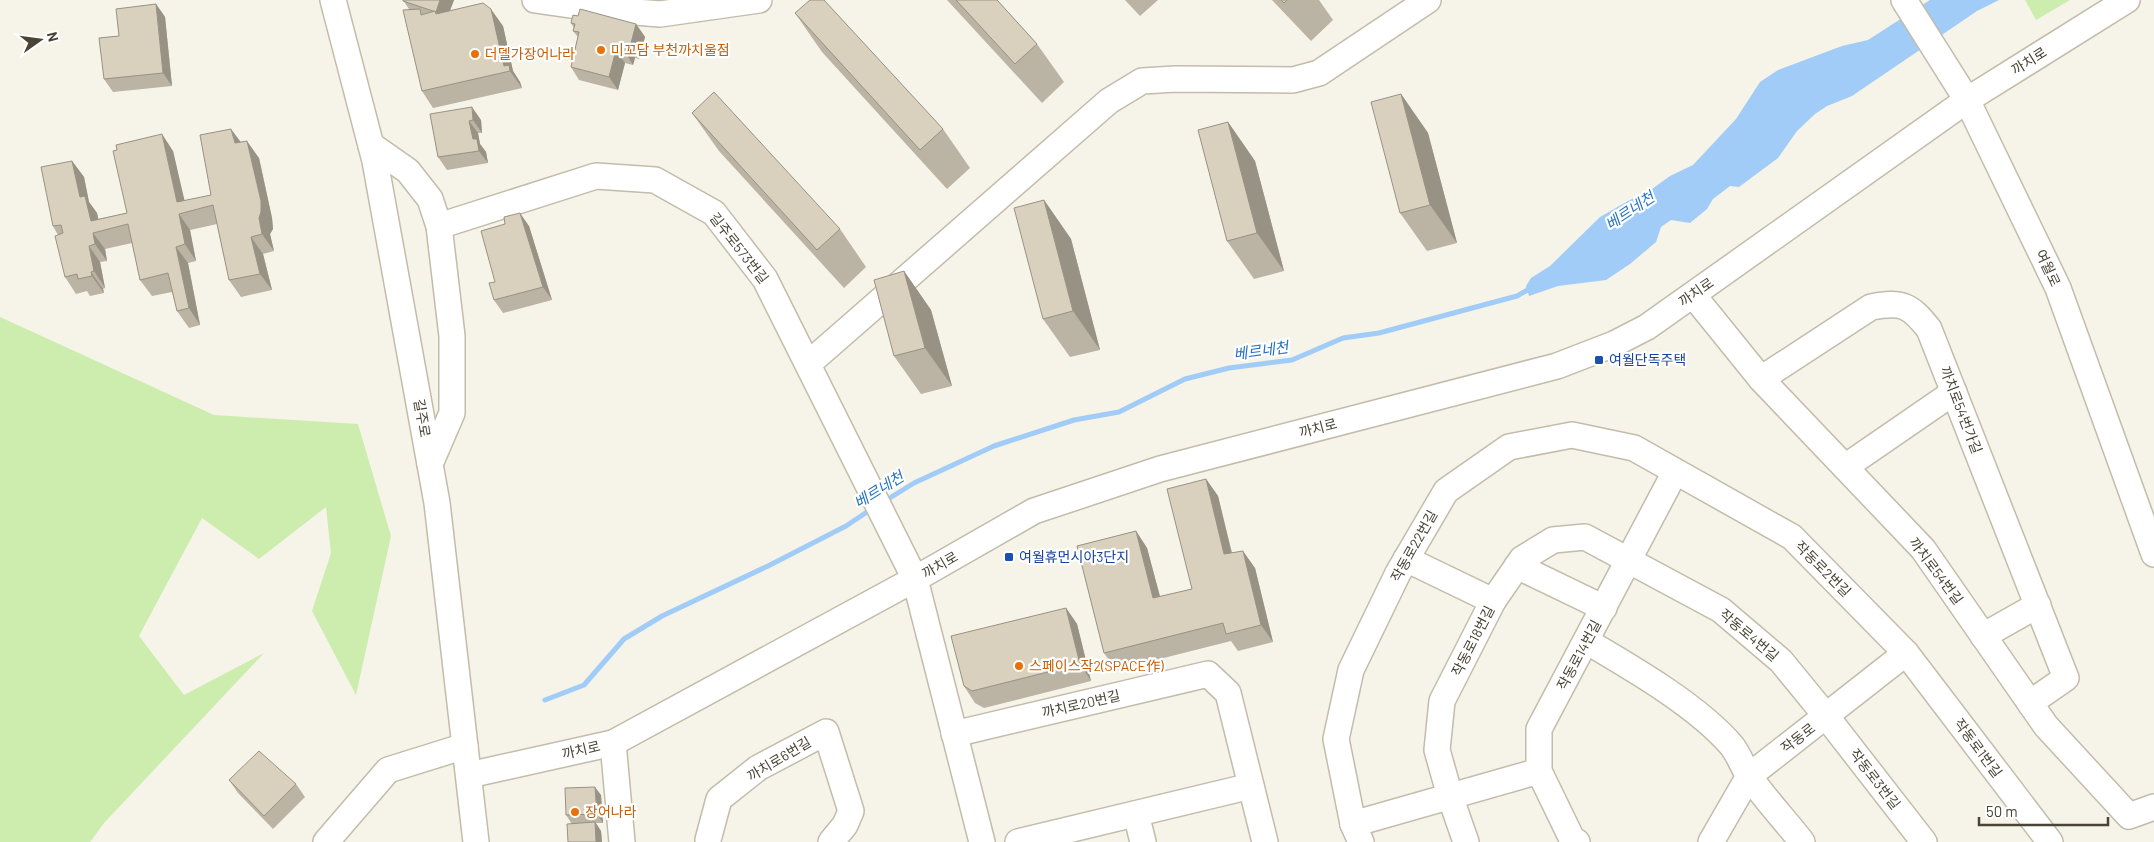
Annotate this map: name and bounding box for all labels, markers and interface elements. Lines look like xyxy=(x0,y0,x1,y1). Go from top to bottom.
north arrow xyxy=(15,15,65,65)
text: N xyxy=(44,30,62,43)
place label: 미꼬담 부천까치울점 xyxy=(611,41,730,58)
street label: 까치로 xyxy=(2008,43,2050,78)
marker: 미꼬담 부천까치울점 xyxy=(595,44,607,56)
place label: 더델가장어나라 xyxy=(485,45,575,62)
marker: 더델가장어나라 xyxy=(469,48,481,60)
water label: 베르네천 xyxy=(1602,186,1659,233)
street label: 길주로573번길 xyxy=(706,209,772,287)
street label: 여월로 xyxy=(2033,247,2064,289)
street label: 까치로 xyxy=(1675,273,1717,310)
water label: 베르네천 xyxy=(1232,337,1292,363)
place label: 여월단독주택 xyxy=(1609,351,1686,368)
marker: 여월단독주택 xyxy=(1593,354,1605,366)
street label: 까치로54번가길 xyxy=(1937,364,1986,456)
street label: 길주로 xyxy=(411,397,434,439)
street label: 까치로 xyxy=(1297,414,1339,441)
water label: 베르네천 xyxy=(850,466,909,511)
street label: 작동로22번길 xyxy=(1387,507,1440,585)
street label: 까치로54번길 xyxy=(1906,534,1967,607)
street label: 작동로2번길 xyxy=(1792,537,1855,600)
street label: 까치로 xyxy=(919,547,961,582)
place label: 여월휴먼시아3단지 xyxy=(1019,548,1129,565)
marker: 여월휴먼시아3단지 xyxy=(1003,551,1015,563)
street label: 작동로18번길 xyxy=(1448,603,1498,679)
street label: 작동로4번길 xyxy=(1716,605,1782,664)
street label: 작동로14번길 xyxy=(1553,617,1604,693)
place label: 스페이스작2(SPACE作) xyxy=(1029,657,1164,674)
marker: 스페이스작2(SPACE作) xyxy=(1013,660,1025,672)
street label: 까치로20번길 xyxy=(1040,686,1122,721)
street label: 작동로1번길 xyxy=(1951,715,2006,780)
street label: 작동로 xyxy=(1777,719,1818,756)
street label: 까치로6번길 xyxy=(744,733,814,784)
street label: 까치로 xyxy=(560,737,602,762)
street label: 작동로3번길 xyxy=(1847,745,1904,812)
scale bar xyxy=(1979,794,2108,826)
text: 50 m xyxy=(1986,802,2018,820)
place label: 장어나라 xyxy=(585,803,637,820)
marker: 장어나라 xyxy=(569,806,581,818)

